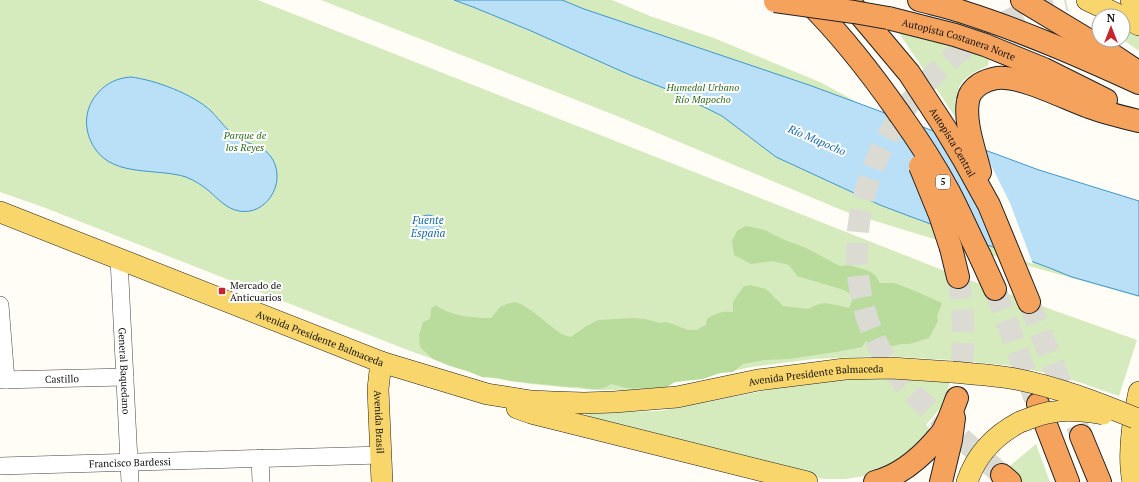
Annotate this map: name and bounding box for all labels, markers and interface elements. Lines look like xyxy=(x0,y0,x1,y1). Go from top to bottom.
north arrow xyxy=(1091,8,1131,48)
text: N xyxy=(1107,11,1116,25)
street label: Autopista Costanera Norte xyxy=(900,16,1017,64)
park label: Humedal Urbano Río Mapocho xyxy=(666,81,739,106)
street label: Autopista Central xyxy=(926,105,978,179)
water label: Río Mapocho xyxy=(785,121,848,159)
park label: Parque de los Reyes xyxy=(223,129,267,154)
road number: 5 xyxy=(936,175,950,189)
water label: Fuente España xyxy=(410,213,445,240)
place label: Mercado de Anticuarios xyxy=(230,279,282,304)
marker: Mercado de Anticuarios xyxy=(217,286,227,296)
street label: Avenida Presidente Balmaceda xyxy=(254,308,385,369)
street label: General Baquedano xyxy=(115,327,133,415)
street label: Avenida Presidente Balmaceda xyxy=(747,362,884,389)
street label: Castillo xyxy=(45,372,80,386)
street label: Avenida Brasil xyxy=(371,390,387,454)
street label: Francisco Bardessi xyxy=(89,455,171,470)

